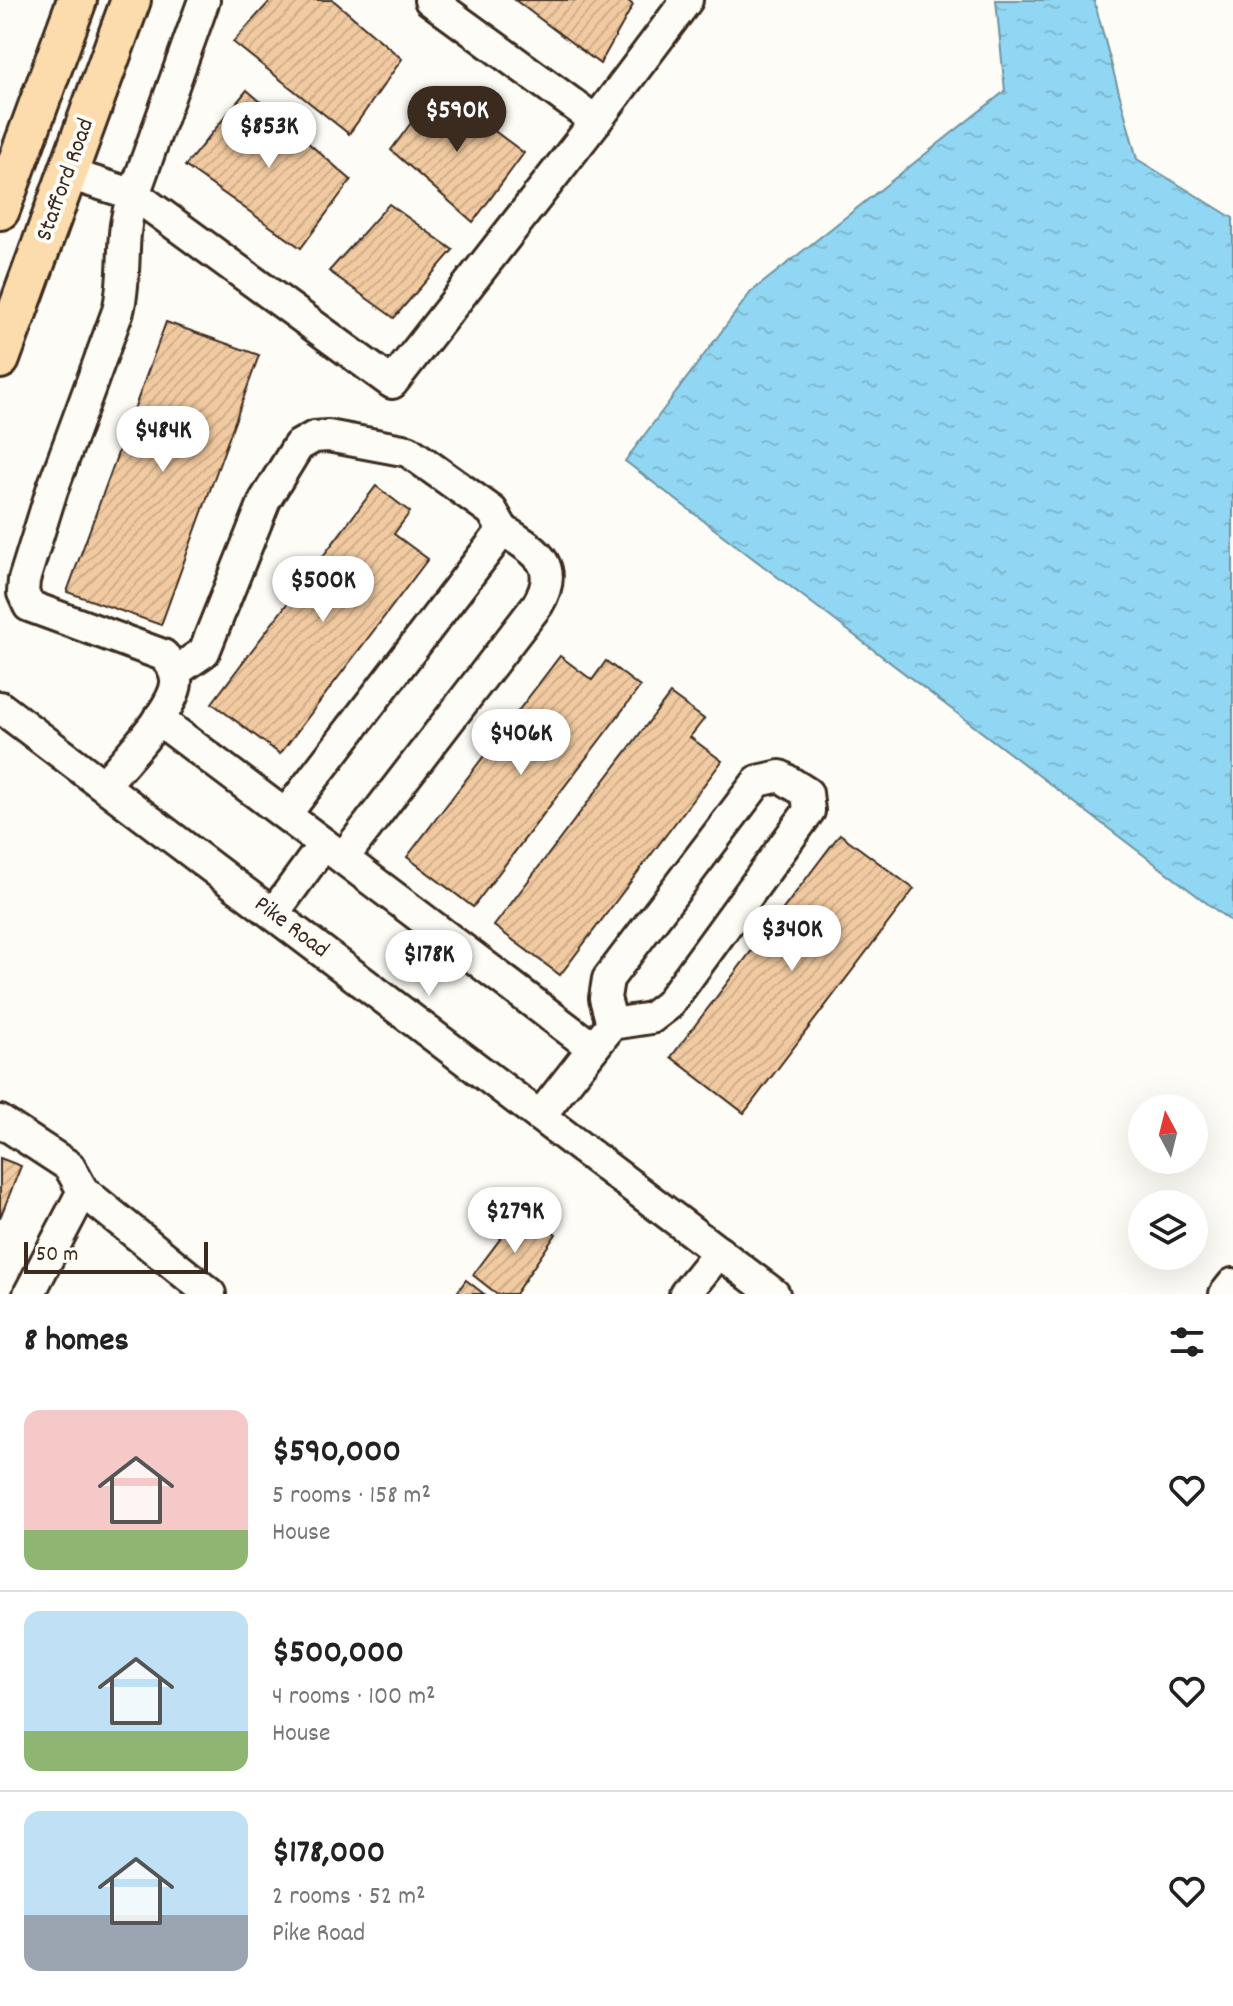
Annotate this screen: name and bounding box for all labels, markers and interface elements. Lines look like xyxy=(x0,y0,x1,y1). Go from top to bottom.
pin: $590K xyxy=(401,86,513,154)
text: $590K xyxy=(425,93,489,130)
pin: $853K xyxy=(213,102,325,170)
text: $853K xyxy=(239,109,299,146)
street label: Stafford Road xyxy=(28,114,104,246)
pin: $484K xyxy=(107,406,219,474)
text: $484K xyxy=(134,413,192,450)
pin: $500K xyxy=(267,556,379,624)
text: $500K xyxy=(290,563,356,600)
pin: $406K xyxy=(465,709,577,777)
text: $406K xyxy=(490,716,552,753)
street label: Pike Road xyxy=(246,889,336,967)
pin: $340K xyxy=(736,905,848,973)
text: $340K xyxy=(761,912,823,949)
pin: $178K xyxy=(373,930,485,998)
text: $178K xyxy=(403,937,455,974)
north arrow xyxy=(1128,1094,1208,1174)
map controls xyxy=(1128,1094,1208,1270)
pin: $279K xyxy=(459,1187,571,1255)
button: layers xyxy=(1128,1190,1208,1270)
text: $279K xyxy=(486,1194,544,1231)
scale bar xyxy=(24,1238,208,1274)
text: 50 m xyxy=(36,1240,78,1271)
text: 8 homes xyxy=(24,1318,129,1367)
icon: filters xyxy=(1165,1320,1209,1364)
text: $590,000 xyxy=(272,1429,401,1478)
icon: home xyxy=(88,1442,184,1538)
icon: heart xyxy=(1165,1468,1209,1512)
text: 5 rooms · 158 m² xyxy=(272,1478,431,1515)
text: House xyxy=(272,1515,330,1552)
text: $500,000 xyxy=(272,1630,404,1679)
icon: home xyxy=(88,1643,184,1739)
icon: heart xyxy=(1165,1669,1209,1713)
text: 4 rooms · 100 m² xyxy=(272,1679,436,1716)
text: House xyxy=(272,1716,330,1753)
text: $178,000 xyxy=(272,1830,385,1879)
icon: home xyxy=(88,1843,184,1939)
icon: heart xyxy=(1165,1869,1209,1913)
text: 2 rooms · 52 m² xyxy=(272,1879,425,1916)
text: Pike Road xyxy=(272,1916,365,1953)

